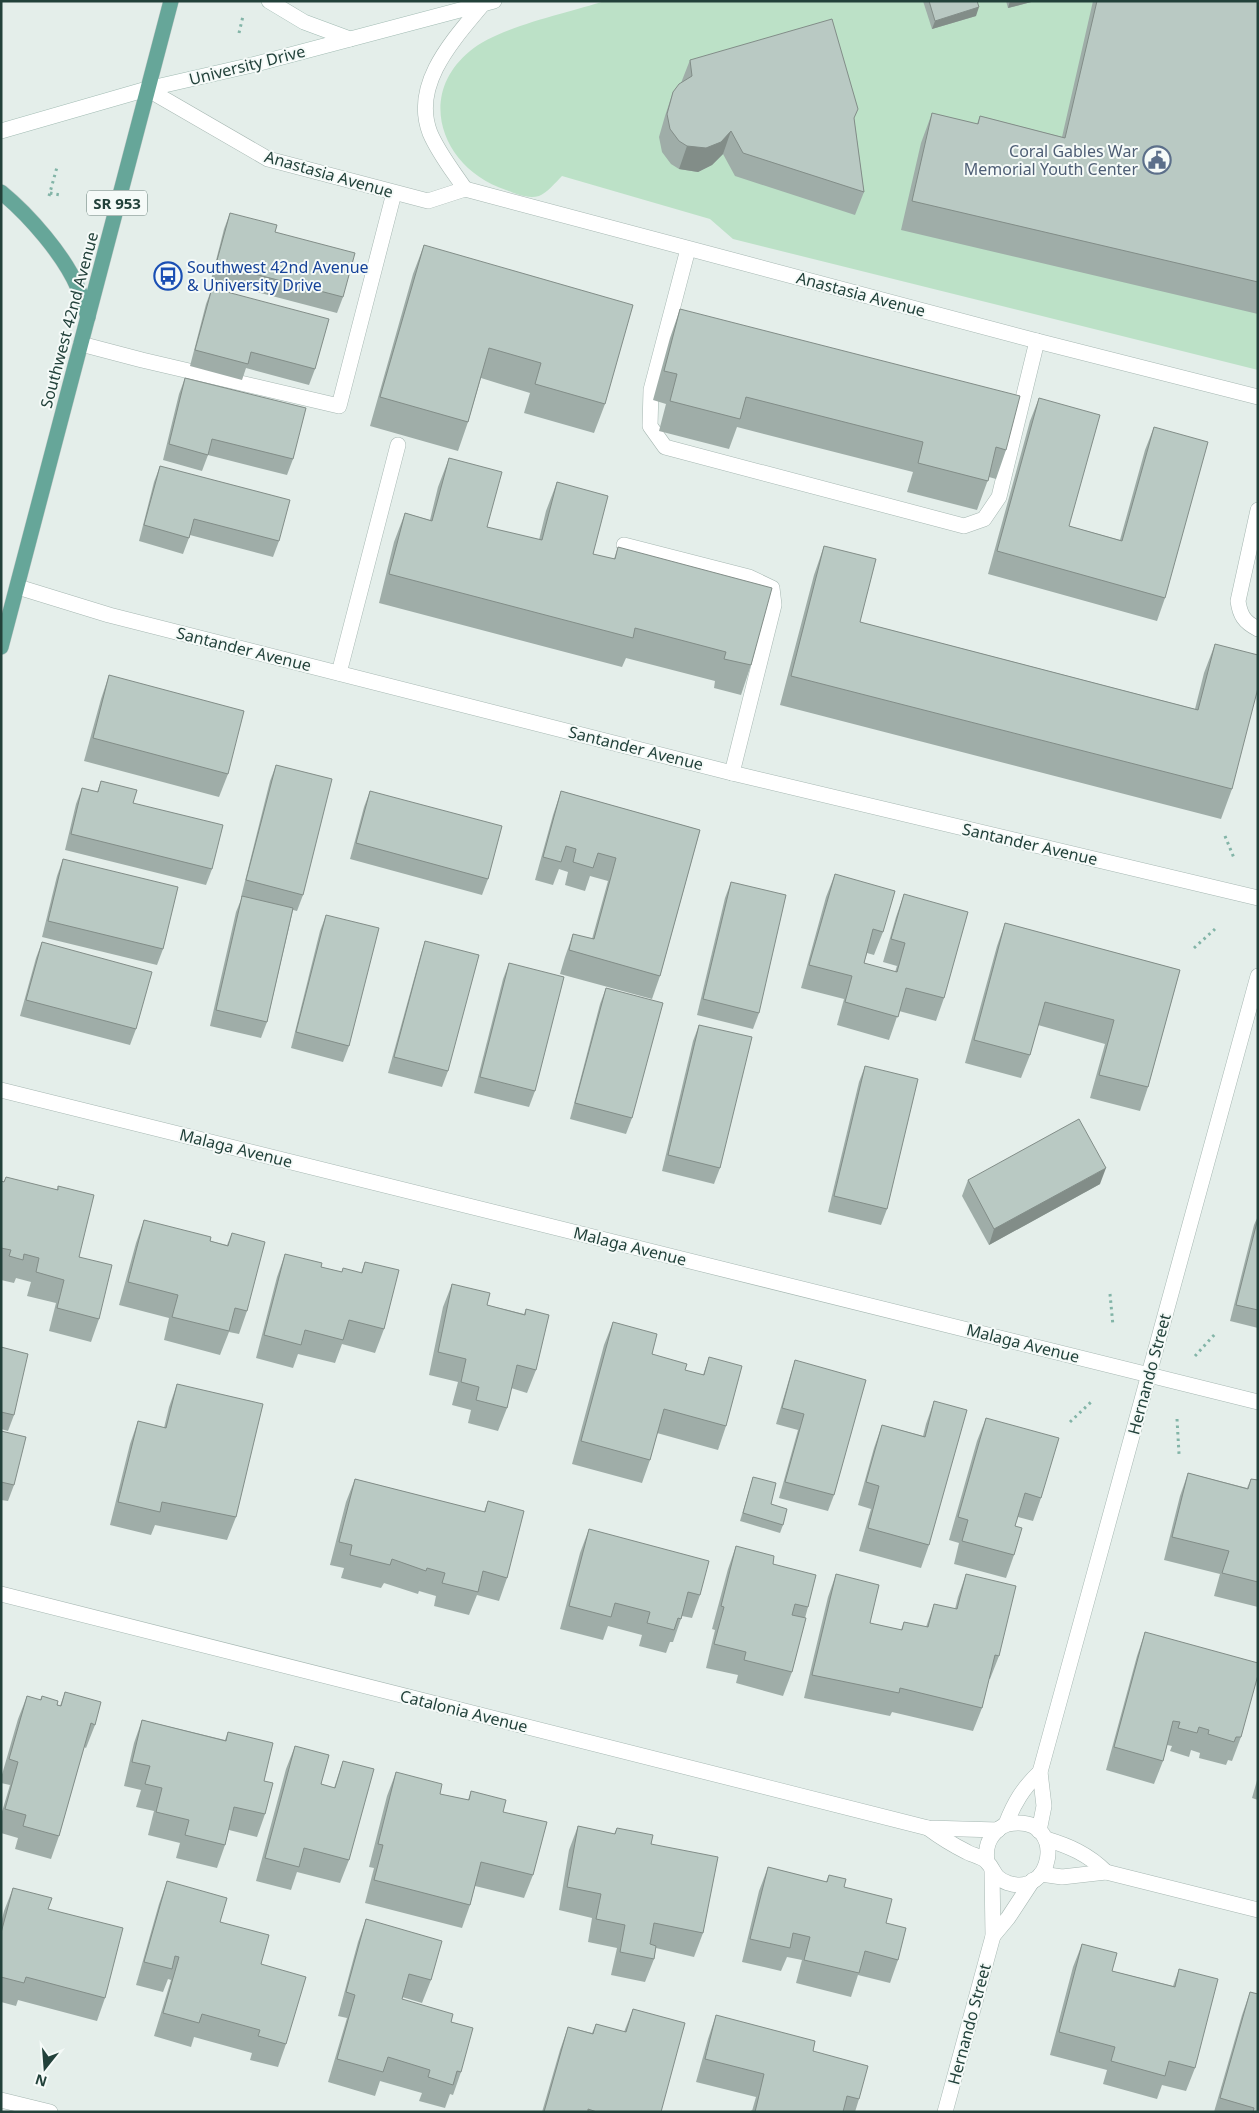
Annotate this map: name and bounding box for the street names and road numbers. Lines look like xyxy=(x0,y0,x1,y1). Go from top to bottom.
street label: University Drive xyxy=(187,40,307,90)
street label: Anastasia Avenue xyxy=(262,145,396,203)
road number: SR 953 xyxy=(87,190,147,216)
street label: Southwest 42nd Avenue xyxy=(35,229,103,411)
street label: Anastasia Avenue xyxy=(794,266,928,322)
street label: Santander Avenue xyxy=(174,622,314,676)
street label: Santander Avenue xyxy=(566,721,706,775)
street label: Santander Avenue xyxy=(960,818,1100,870)
street label: Malaga Avenue xyxy=(177,1123,295,1173)
street label: Malaga Avenue xyxy=(571,1221,689,1271)
street label: Hernando Street xyxy=(1122,1311,1176,1437)
street label: Malaga Avenue xyxy=(964,1318,1082,1368)
street label: Catalonia Avenue xyxy=(398,1684,530,1738)
street label: Hernando Street xyxy=(942,1961,996,2087)

